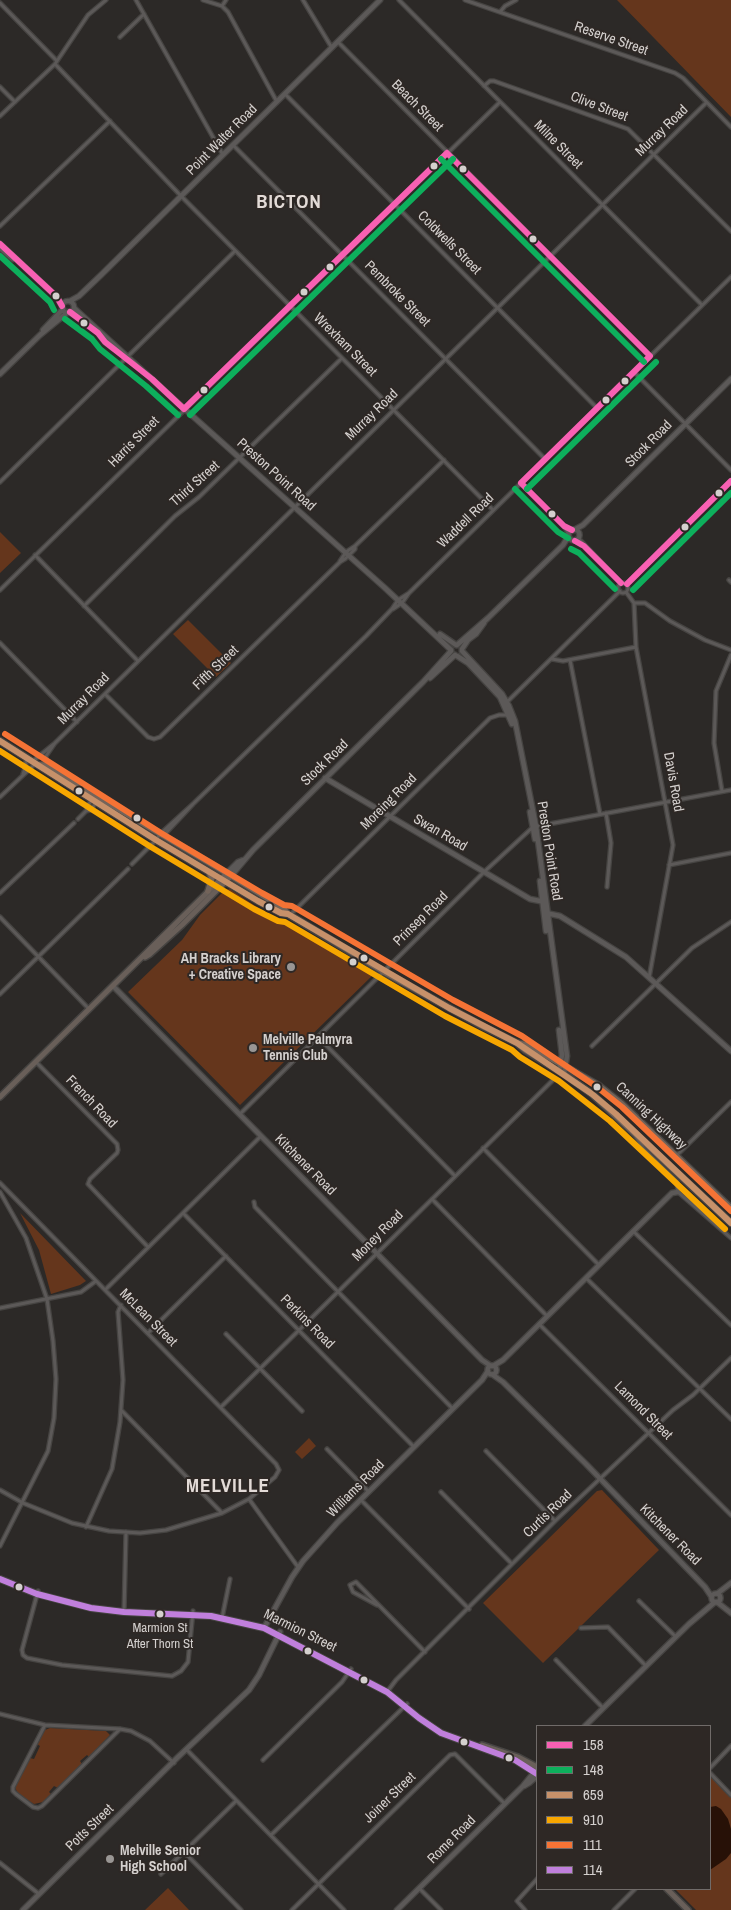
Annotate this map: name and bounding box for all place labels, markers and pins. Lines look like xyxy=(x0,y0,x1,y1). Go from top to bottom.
unlabelled marker xyxy=(429,161,439,171)
unlabelled marker xyxy=(458,164,468,174)
unlabelled marker xyxy=(528,234,538,244)
unlabelled marker xyxy=(325,262,335,272)
unlabelled marker xyxy=(299,287,309,297)
unlabelled marker xyxy=(51,291,61,301)
unlabelled marker xyxy=(79,318,89,328)
unlabelled marker xyxy=(620,376,630,386)
unlabelled marker xyxy=(199,385,209,395)
unlabelled marker xyxy=(601,395,611,405)
unlabelled marker xyxy=(714,488,724,498)
unlabelled marker xyxy=(547,509,557,519)
unlabelled marker xyxy=(680,522,690,532)
unlabelled marker xyxy=(74,786,84,796)
unlabelled marker xyxy=(132,813,142,823)
unlabelled marker xyxy=(264,902,274,912)
place label: AH Bracks Library + Creative Space xyxy=(181,951,281,984)
unlabelled marker xyxy=(359,953,369,963)
unlabelled marker xyxy=(348,957,358,967)
marker: AH Bracks Library + Creative Space xyxy=(285,961,297,973)
place label: Melville Palmyra Tennis Club xyxy=(263,1032,352,1064)
marker: Melville Palmyra Tennis Club xyxy=(247,1042,259,1054)
unlabelled marker xyxy=(592,1082,602,1092)
unlabelled marker xyxy=(14,1582,24,1592)
marker: Marmion St After Thorn St xyxy=(155,1609,165,1619)
place label: Marmion St After Thorn St xyxy=(127,1621,193,1652)
unlabelled marker xyxy=(303,1646,313,1656)
unlabelled marker xyxy=(359,1675,369,1685)
unlabelled marker xyxy=(459,1737,469,1747)
unlabelled marker xyxy=(504,1753,514,1763)
place label: Melville Senior High School xyxy=(120,1843,200,1875)
marker: Melville Senior High School xyxy=(104,1853,116,1865)

